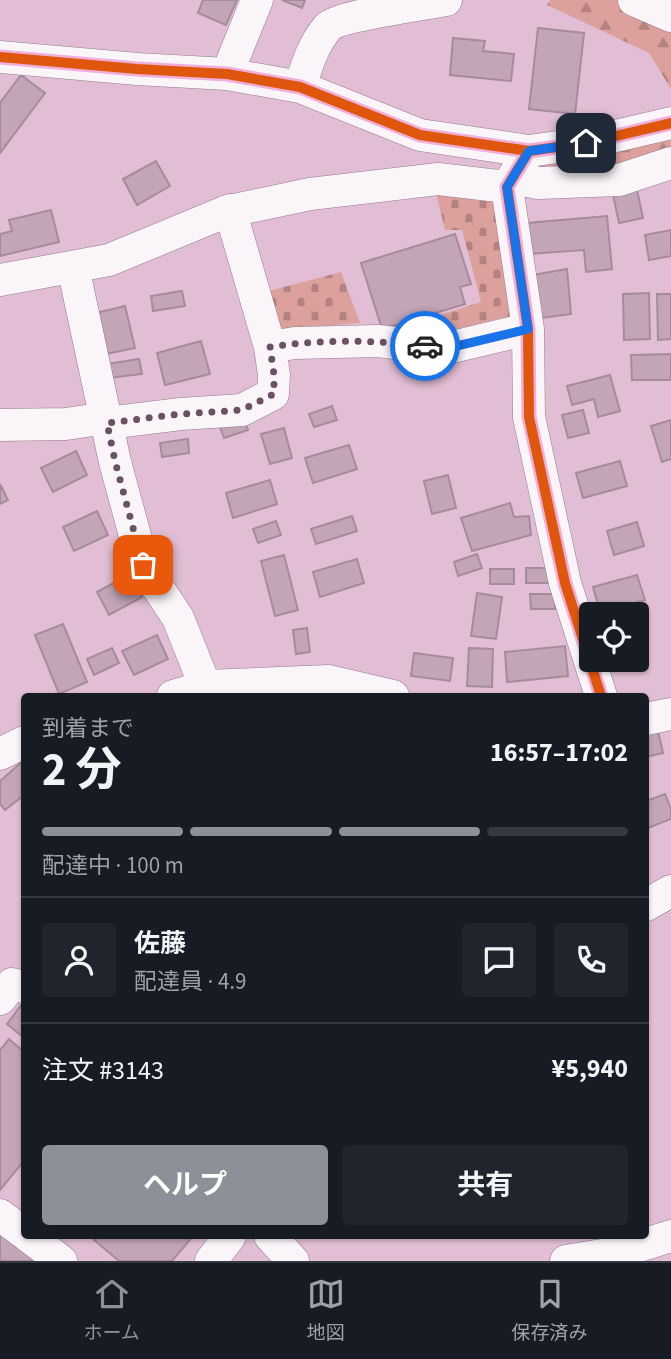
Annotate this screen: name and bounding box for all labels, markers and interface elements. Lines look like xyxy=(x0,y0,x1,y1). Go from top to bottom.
pin xyxy=(556,113,616,173)
icon: home xyxy=(567,124,605,162)
courier xyxy=(390,311,460,381)
icon: car xyxy=(406,327,444,365)
pin xyxy=(113,535,173,595)
icon: bag xyxy=(124,546,162,584)
map controls xyxy=(579,602,649,672)
button: locate xyxy=(579,602,649,672)
text: 到着まで xyxy=(42,712,134,745)
text: 16:57–17:02 xyxy=(490,734,628,771)
text: 2 分 xyxy=(42,738,122,803)
text: 配達中 · 100 m xyxy=(42,849,184,882)
button: person xyxy=(42,923,116,997)
button: chat xyxy=(462,923,536,997)
button: phone xyxy=(554,923,628,997)
text: 佐藤 xyxy=(134,925,186,962)
text: 配達員 · 4.9 xyxy=(134,965,247,998)
text: ¥5,940 xyxy=(552,1050,628,1087)
text: 注文 #3143 xyxy=(42,1052,164,1089)
button: ヘルプ xyxy=(42,1145,328,1225)
button: 共有 xyxy=(342,1145,628,1225)
tab: ホーム xyxy=(83,1275,140,1347)
tab: 地図 xyxy=(307,1275,345,1347)
tab: 保存済み xyxy=(512,1275,588,1347)

